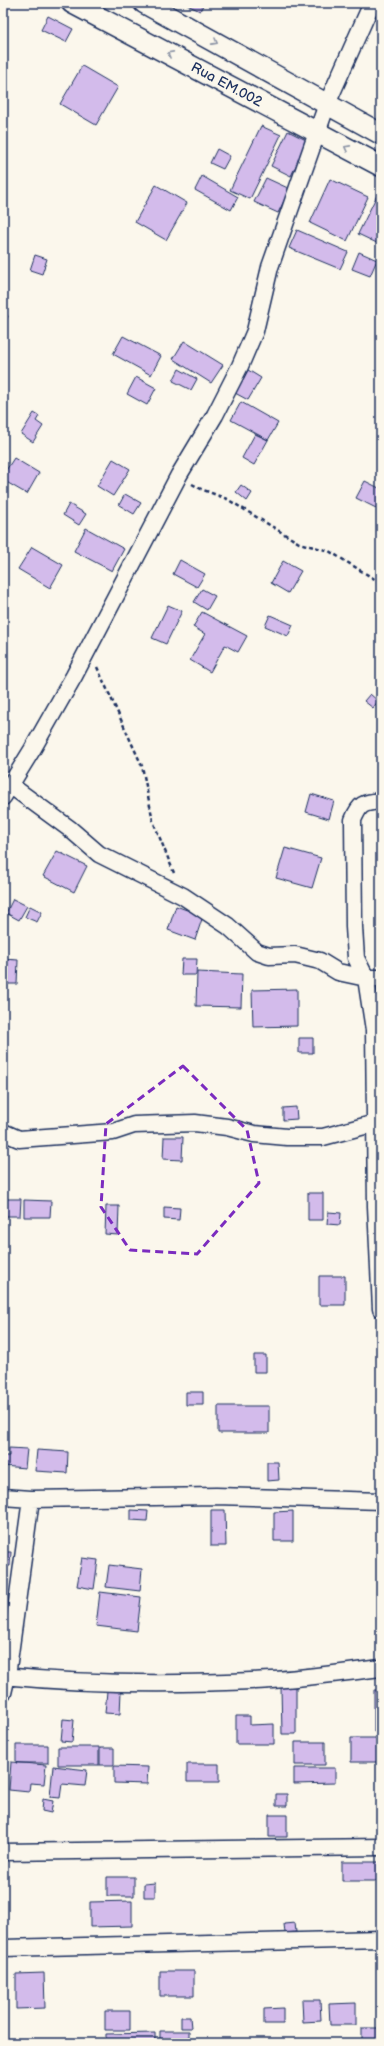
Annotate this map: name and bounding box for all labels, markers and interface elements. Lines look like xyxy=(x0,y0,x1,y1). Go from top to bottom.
one-way arrow xyxy=(210,38,218,45)
one-way arrow xyxy=(167,52,174,59)
street label: Rua EM.002 xyxy=(188,59,266,111)
one-way arrow xyxy=(343,145,351,152)

